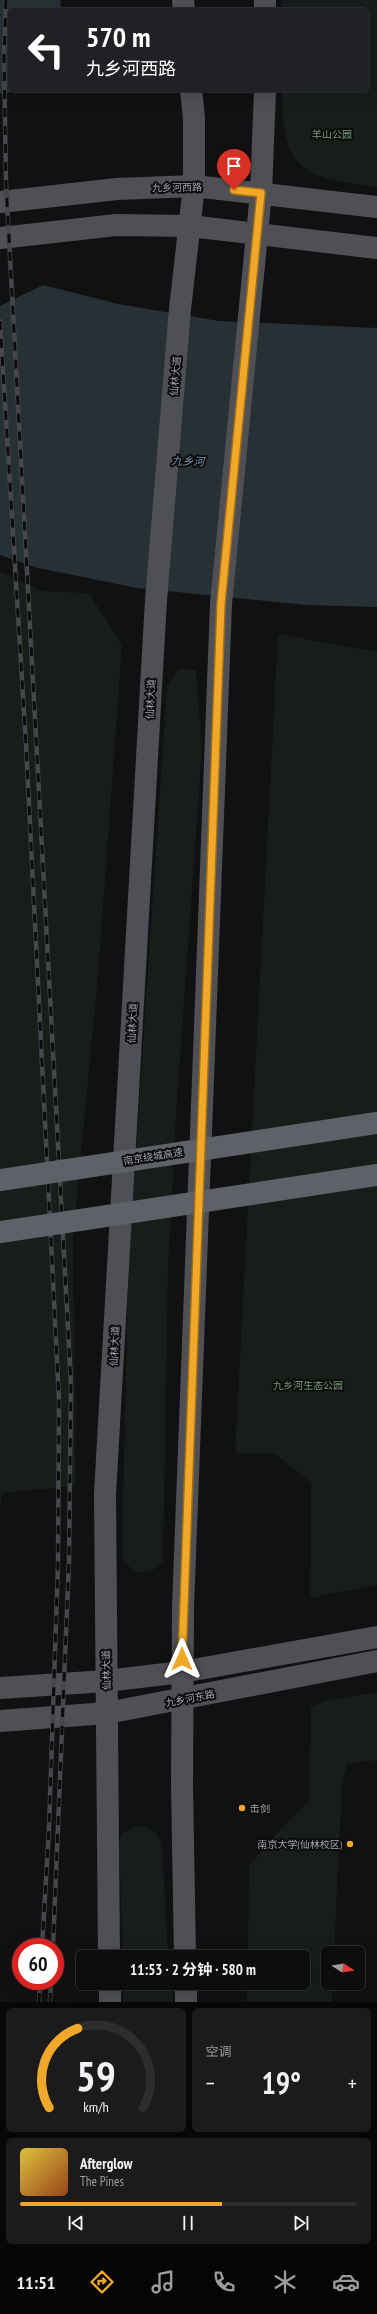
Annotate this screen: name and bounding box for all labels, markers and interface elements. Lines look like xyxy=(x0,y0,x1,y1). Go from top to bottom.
text: 570 m xyxy=(86,18,150,55)
icon: left xyxy=(20,24,72,76)
text: 九乡河西路 xyxy=(86,57,176,80)
park label: 羊山公园 xyxy=(312,128,352,141)
pin xyxy=(217,149,251,190)
icon: arrive xyxy=(223,155,245,177)
street label: 九乡河西路 xyxy=(152,181,202,194)
street label: 仙林大道 xyxy=(167,356,184,397)
water label: 九乡河 xyxy=(171,453,207,469)
street label: 仙林大道 xyxy=(143,679,158,719)
street label: 仙林大道 xyxy=(125,1003,140,1043)
street label: 南京绕城高速 xyxy=(122,1145,184,1168)
street label: 仙林大道 xyxy=(107,1326,122,1366)
park label: 九乡河生态公园 xyxy=(273,1379,343,1392)
position arrow xyxy=(161,1638,203,1680)
street label: 仙林大道 xyxy=(100,1650,113,1690)
street label: 九乡河东路 xyxy=(164,1687,216,1710)
place label: 击剑 xyxy=(250,1802,270,1815)
marker: 击剑 xyxy=(237,1803,247,1813)
place label: 南京大学(仙林校区) xyxy=(257,1838,343,1851)
marker: 南京大学(仙林校区) xyxy=(345,1839,355,1849)
speed limit sign: 60 xyxy=(12,1938,64,1990)
north arrow xyxy=(321,1946,365,1990)
map controls xyxy=(321,1946,365,1990)
text: 11:53 · 2 分钟 · 580 m xyxy=(130,1960,256,1979)
text: 空调 xyxy=(206,2043,232,2060)
text: 59 xyxy=(76,2049,116,2102)
text: 19° xyxy=(261,2063,301,2102)
text: − xyxy=(206,2069,215,2097)
text: + xyxy=(348,2069,357,2097)
text: km/h xyxy=(83,2097,108,2116)
text: Afterglow xyxy=(80,2154,132,2173)
text: The Pines xyxy=(80,2173,124,2190)
icon: previous xyxy=(65,2212,87,2234)
icon: pause xyxy=(177,2212,199,2234)
icon: next xyxy=(290,2212,312,2234)
icon: directions xyxy=(88,2268,116,2296)
icon: music xyxy=(149,2268,177,2296)
icon: phone xyxy=(210,2268,238,2296)
icon: climate xyxy=(271,2268,299,2296)
icon: car xyxy=(332,2268,360,2296)
text: 11:51 xyxy=(17,2271,55,2294)

